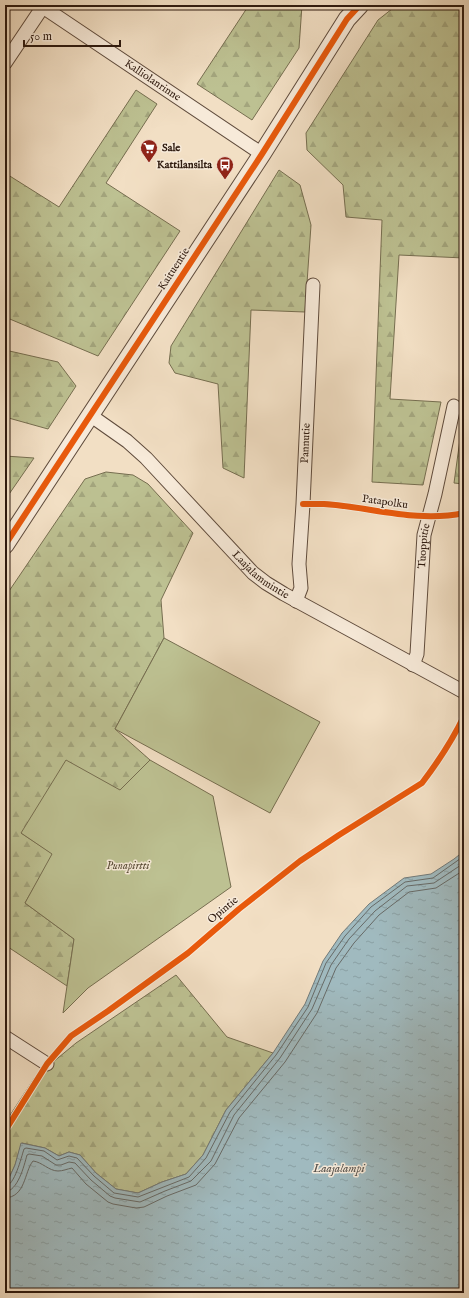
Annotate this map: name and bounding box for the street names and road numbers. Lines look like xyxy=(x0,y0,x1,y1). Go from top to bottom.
street label: Kalliolanrinne xyxy=(122,57,183,105)
street label: Kaituentie xyxy=(155,245,193,293)
street label: Pannutie xyxy=(298,423,314,464)
street label: Patapolku xyxy=(361,492,409,512)
street label: Tuoppitie xyxy=(415,522,434,569)
street label: Laajalammintie xyxy=(229,548,292,602)
street label: Opintie xyxy=(205,893,241,927)

